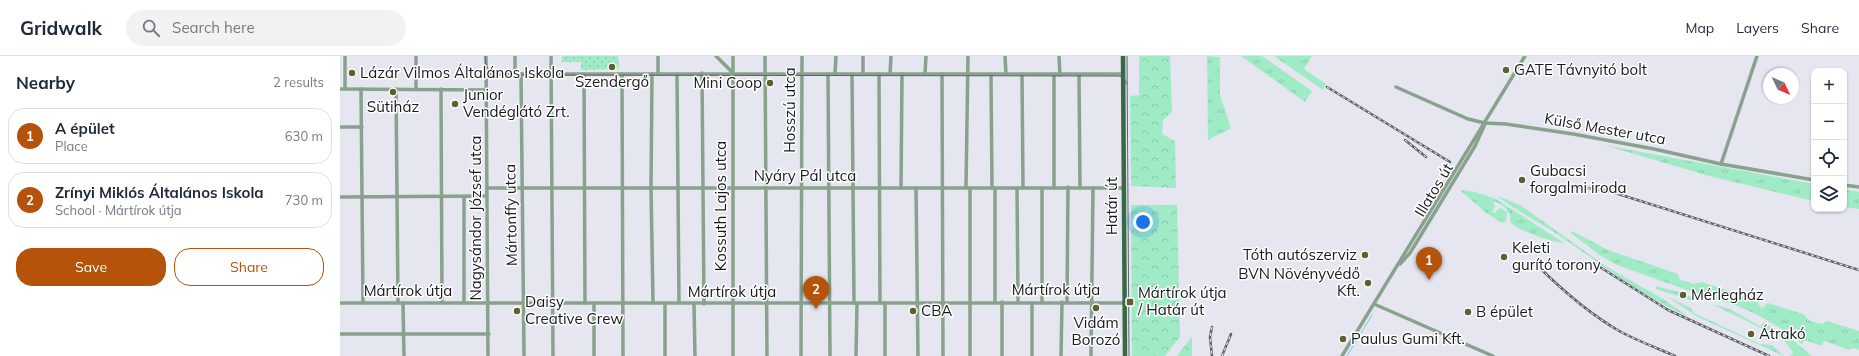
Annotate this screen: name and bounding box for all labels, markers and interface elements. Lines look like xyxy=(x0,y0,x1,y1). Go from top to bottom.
search box xyxy=(126,10,406,46)
text: Gridwalk xyxy=(20,16,102,40)
icon: search xyxy=(140,17,162,39)
text: Search here xyxy=(172,18,255,37)
text: Map xyxy=(1685,19,1714,37)
text: Layers xyxy=(1736,19,1779,37)
text: Share xyxy=(1801,19,1839,37)
place label: GATE Távnyitó bolt xyxy=(1514,60,1647,79)
marker: Szendergő xyxy=(607,62,617,72)
place label: Lázár Vilmos Általános Iskola xyxy=(360,63,564,82)
marker: GATE Távnyitó bolt xyxy=(1501,65,1511,75)
street label: Hosszú utca xyxy=(780,67,799,153)
marker: Lázár Vilmos Általános Iskola xyxy=(347,68,357,78)
north arrow xyxy=(1763,68,1799,104)
map controls xyxy=(1811,68,1847,212)
button: + xyxy=(1811,68,1847,104)
text: Nearby xyxy=(16,72,75,93)
place label: Szendergő xyxy=(575,72,649,91)
place label: Mini Coop xyxy=(693,73,762,92)
text: 2 results xyxy=(273,74,324,90)
marker: Mini Coop xyxy=(765,78,775,88)
place label: Junior Vendéglátó Zrt. xyxy=(463,85,570,121)
marker: Sütiház xyxy=(388,87,398,97)
place label: Sütiház xyxy=(367,97,419,116)
marker: Junior Vendéglátó Zrt. xyxy=(450,99,460,109)
button: − xyxy=(1811,104,1847,140)
street label: Külső Mester utca xyxy=(1543,108,1667,149)
text: A épület xyxy=(55,119,115,138)
text: 1 xyxy=(26,128,34,144)
text: 630 m xyxy=(285,128,323,144)
street label: Nagysándor József utca xyxy=(466,135,485,301)
text: Place xyxy=(55,138,88,154)
button: locate xyxy=(1811,140,1847,176)
street label: Kossuth Lajos utca xyxy=(711,141,730,271)
street label: Illatos út xyxy=(1410,160,1457,220)
place label: Gubacsi forgalmi iroda xyxy=(1530,161,1627,197)
street label: Mártonffy utca xyxy=(500,164,521,266)
street label: Nyáry Pál utca xyxy=(754,166,856,185)
marker: Gubacsi forgalmi iroda xyxy=(1517,175,1527,185)
button: layers xyxy=(1811,176,1847,212)
street label: Határ út xyxy=(1102,177,1121,235)
text: Zrínyi Miklós Általános Iskola xyxy=(55,183,264,202)
text: 2 xyxy=(26,192,34,208)
text: 730 m xyxy=(285,192,323,208)
text: School · Mártírok útja xyxy=(55,202,182,218)
your location xyxy=(1133,212,1153,232)
place label: Keleti gurító torony xyxy=(1512,238,1601,274)
place label: Tóth autószerviz xyxy=(1243,245,1357,264)
pin: 1 xyxy=(1416,247,1442,280)
button: Save xyxy=(16,248,166,286)
button: Share xyxy=(174,248,324,286)
marker: Tóth autószerviz xyxy=(1360,250,1370,260)
marker: Keleti gurító torony xyxy=(1499,252,1509,262)
place label: BVN Növényvédő Kft. xyxy=(1238,264,1360,300)
pin: 2 xyxy=(803,276,829,309)
marker: BVN Növényvédő Kft. xyxy=(1363,278,1373,288)
street label: Mártírok útja xyxy=(1012,280,1100,299)
street label: Mártírok útja xyxy=(364,281,452,300)
street label: Mártírok útja xyxy=(688,282,776,301)
place label: Mártírok útja / Határ út xyxy=(1137,283,1227,319)
place label: Mérlegház xyxy=(1691,285,1764,304)
marker: Mérlegház xyxy=(1678,290,1688,300)
place label: Daisy Creative Crew xyxy=(525,292,623,328)
marker: Mártírok útja / Határ út xyxy=(1125,297,1135,307)
place label: CBA xyxy=(921,301,952,320)
place label: B épület xyxy=(1476,302,1533,321)
marker: Vidám Borozó xyxy=(1091,303,1101,313)
marker: Daisy Creative Crew xyxy=(512,306,522,316)
marker: CBA xyxy=(908,306,918,316)
marker: B épület xyxy=(1463,307,1473,317)
place label: Vidám Borozó xyxy=(1072,313,1120,349)
place label: Átrakó xyxy=(1759,324,1806,343)
place label: Paulus Gumi Kft. xyxy=(1351,329,1465,348)
marker: Átrakó xyxy=(1746,329,1756,339)
marker: Paulus Gumi Kft. xyxy=(1338,334,1348,344)

